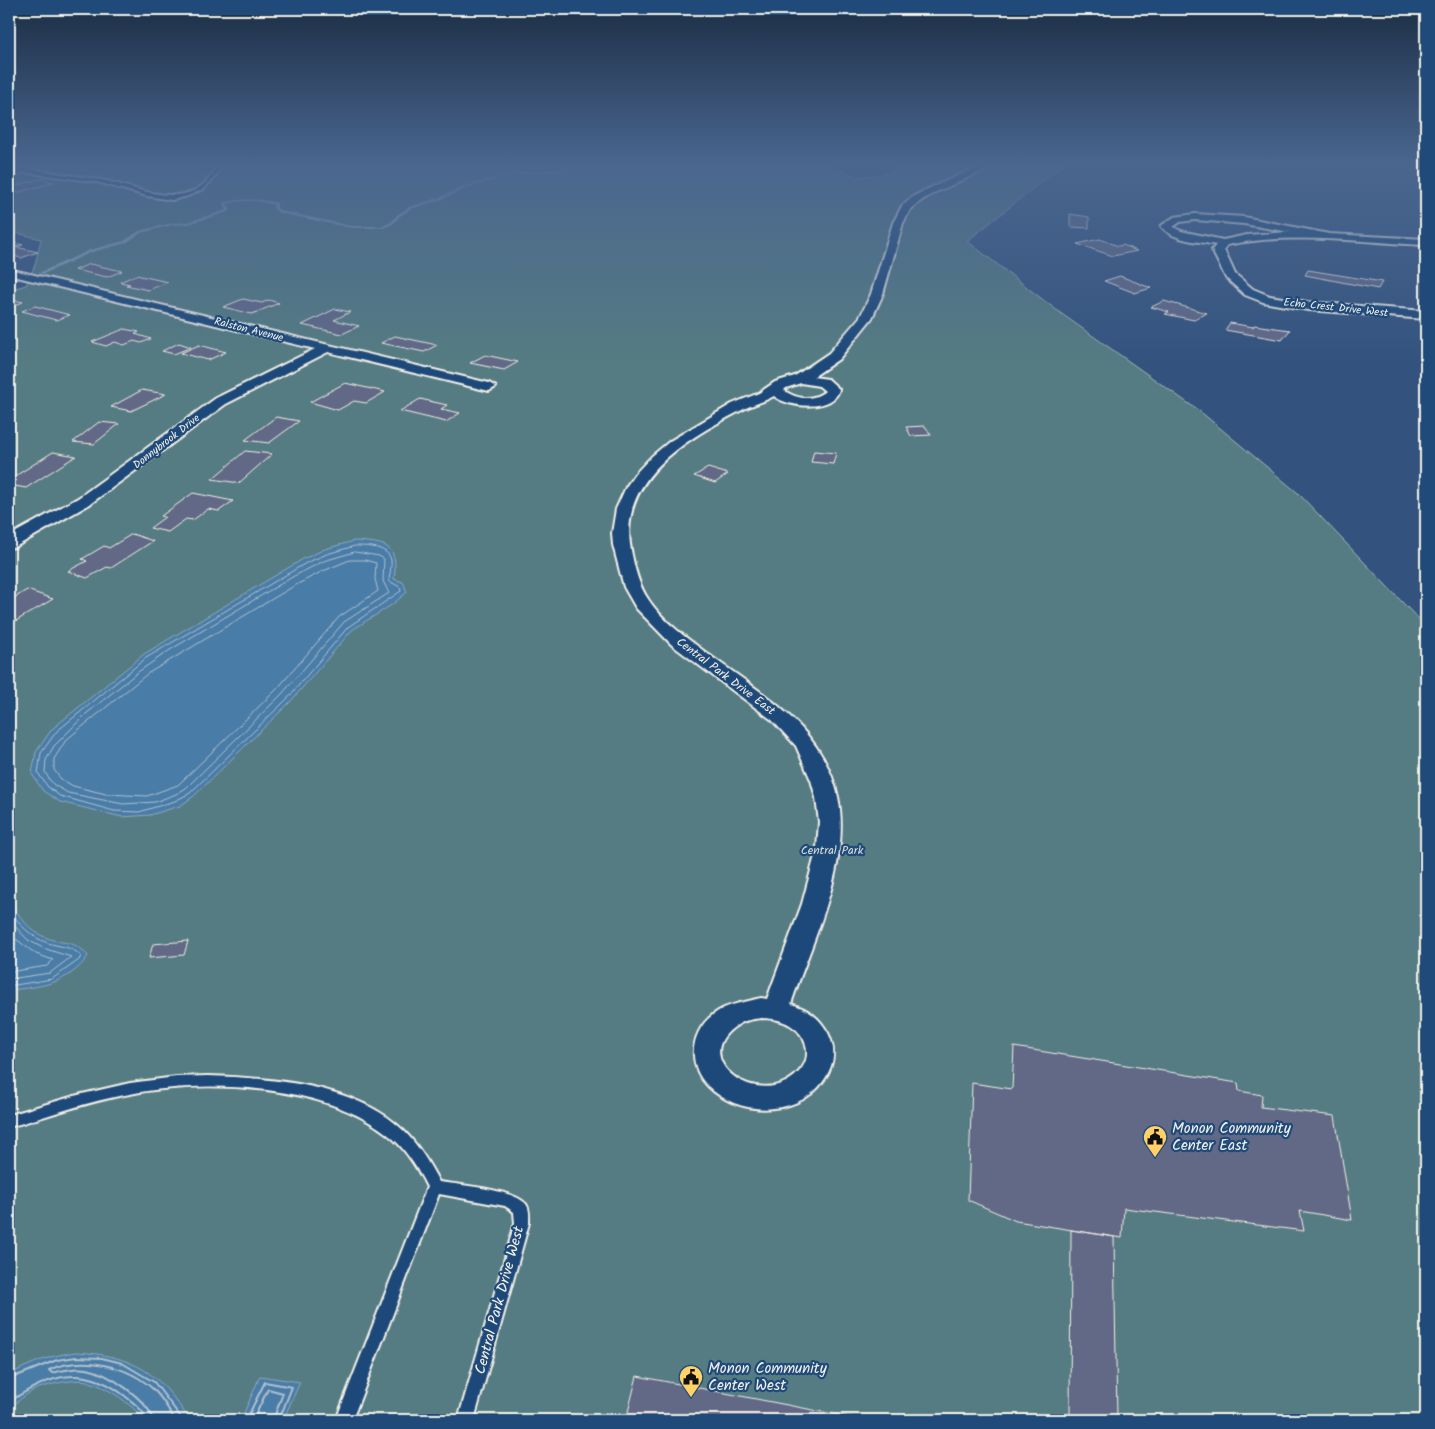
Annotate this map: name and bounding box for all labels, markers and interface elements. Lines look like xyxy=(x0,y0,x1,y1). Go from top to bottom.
street label: Echo Crest Drive West xyxy=(1283,294,1390,323)
street label: Ralston Avenue xyxy=(212,313,285,347)
street label: Donnybrook Drive xyxy=(129,410,204,474)
street label: Central Park Drive East xyxy=(672,633,780,720)
park label: Central Park xyxy=(801,841,864,860)
place label: Monon Community Center East xyxy=(1172,1117,1292,1158)
public building icon: Monon Community Center East xyxy=(1142,1124,1168,1158)
street label: Central Park Drive West xyxy=(469,1223,531,1377)
place label: Monon Community Center West xyxy=(708,1357,828,1398)
public building icon: Monon Community Center West xyxy=(678,1364,704,1398)

